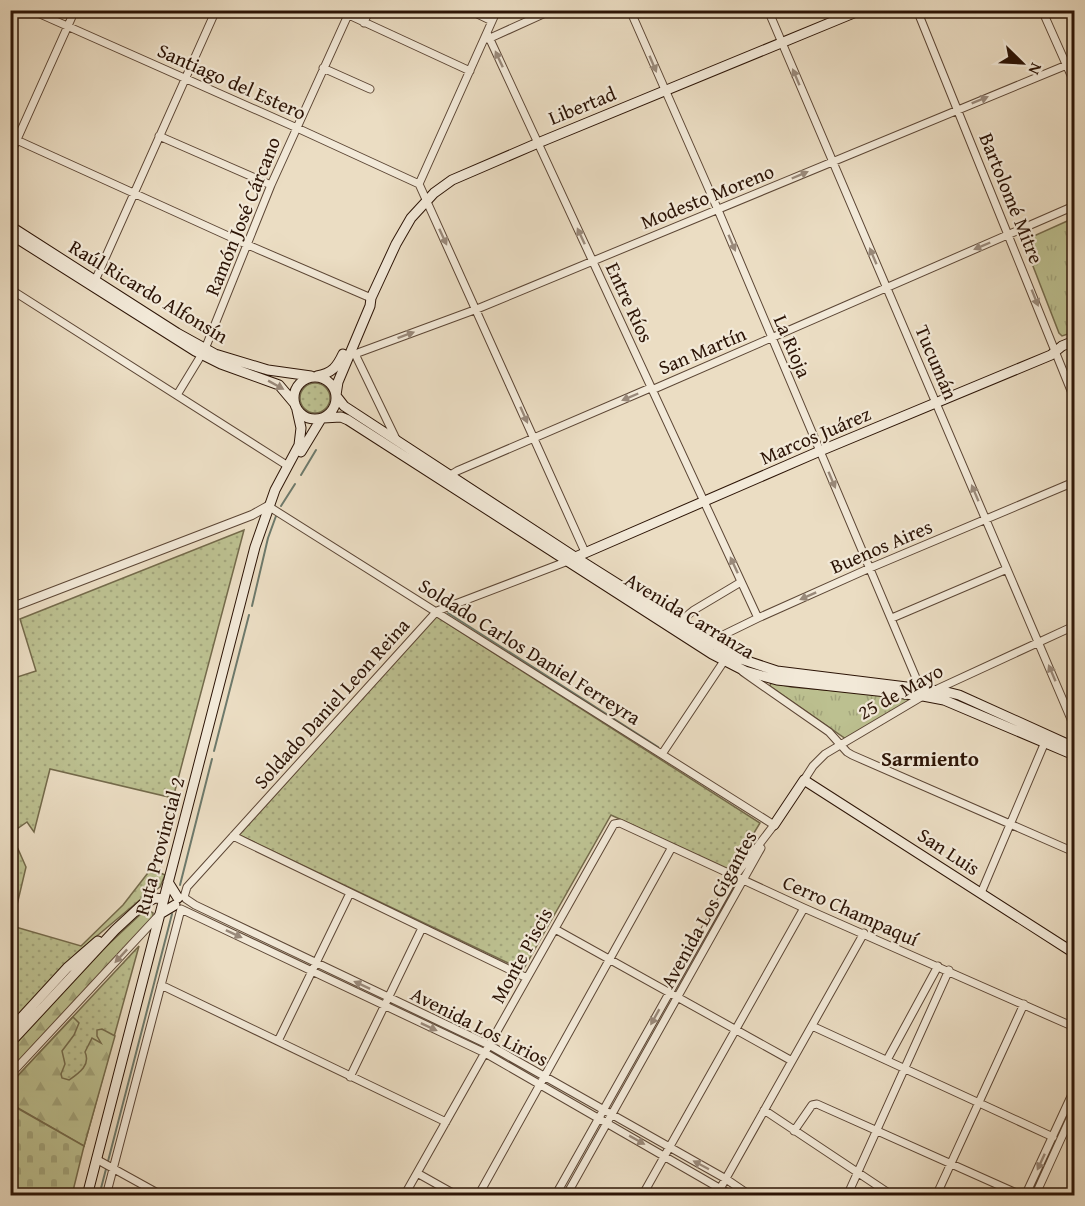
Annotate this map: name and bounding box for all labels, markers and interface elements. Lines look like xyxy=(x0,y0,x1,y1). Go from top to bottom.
north arrow xyxy=(992,33,1052,93)
street label: Santiago del Estero xyxy=(153,35,311,127)
one-way arrow xyxy=(495,50,504,67)
one-way arrow xyxy=(649,56,658,73)
text: N xyxy=(1022,59,1049,79)
one-way arrow xyxy=(791,68,800,86)
street label: Libertad xyxy=(544,78,620,132)
one-way arrow xyxy=(972,95,990,105)
street label: Bartolomé Mitre xyxy=(973,128,1051,268)
street label: Ramón José Cárcano xyxy=(197,132,287,300)
street label: Modesto Moreno xyxy=(636,156,778,236)
one-way arrow xyxy=(792,170,810,180)
one-way arrow xyxy=(576,227,585,244)
one-way arrow xyxy=(439,229,448,246)
street label: Raúl Ricardo Alfonsín xyxy=(64,232,234,350)
one-way arrow xyxy=(727,234,737,252)
one-way arrow xyxy=(973,241,991,251)
one-way arrow xyxy=(868,247,878,265)
street label: Entre Ríos xyxy=(599,257,661,347)
one-way arrow xyxy=(1031,289,1040,307)
street label: La Rioja xyxy=(767,310,819,382)
street label: San Martín xyxy=(654,319,750,381)
street label: Tucumán xyxy=(908,320,966,404)
one-way arrow xyxy=(397,330,415,340)
one-way arrow xyxy=(268,380,285,390)
one-way arrow xyxy=(621,393,639,402)
street label: Marcos Juárez xyxy=(755,399,875,471)
one-way arrow xyxy=(519,406,528,423)
one-way arrow xyxy=(828,472,837,489)
one-way arrow xyxy=(970,484,980,502)
street label: Buenos Aires xyxy=(825,511,937,581)
one-way arrow xyxy=(729,557,738,574)
street label: Avenida Carranza xyxy=(620,565,761,666)
street label: Soldado Carlos Daniel Ferreyra xyxy=(413,571,647,732)
one-way arrow xyxy=(800,591,817,600)
street label: Soldado Daniel Leon Reina xyxy=(246,611,416,795)
street label: 25 de Mayo xyxy=(852,656,948,726)
one-way arrow xyxy=(1047,664,1056,681)
district label: Sarmiento xyxy=(881,743,979,774)
street label: Ruta Provincial 2 xyxy=(127,774,191,918)
street label: San Luis xyxy=(912,820,986,882)
street label: Avenida Los Gigantes xyxy=(653,825,763,993)
street label: Cerro Champaquí xyxy=(778,867,924,953)
street label: Monte Piscis xyxy=(483,902,559,1008)
one-way arrow xyxy=(226,930,243,939)
one-way arrow xyxy=(114,949,128,963)
street label: Avenida Los Lirios xyxy=(406,979,554,1073)
one-way arrow xyxy=(354,980,371,989)
one-way arrow xyxy=(650,1009,660,1026)
one-way arrow xyxy=(421,1022,438,1031)
one-way arrow xyxy=(629,1135,645,1146)
one-way arrow xyxy=(1037,1154,1046,1171)
one-way arrow xyxy=(692,1160,709,1170)

